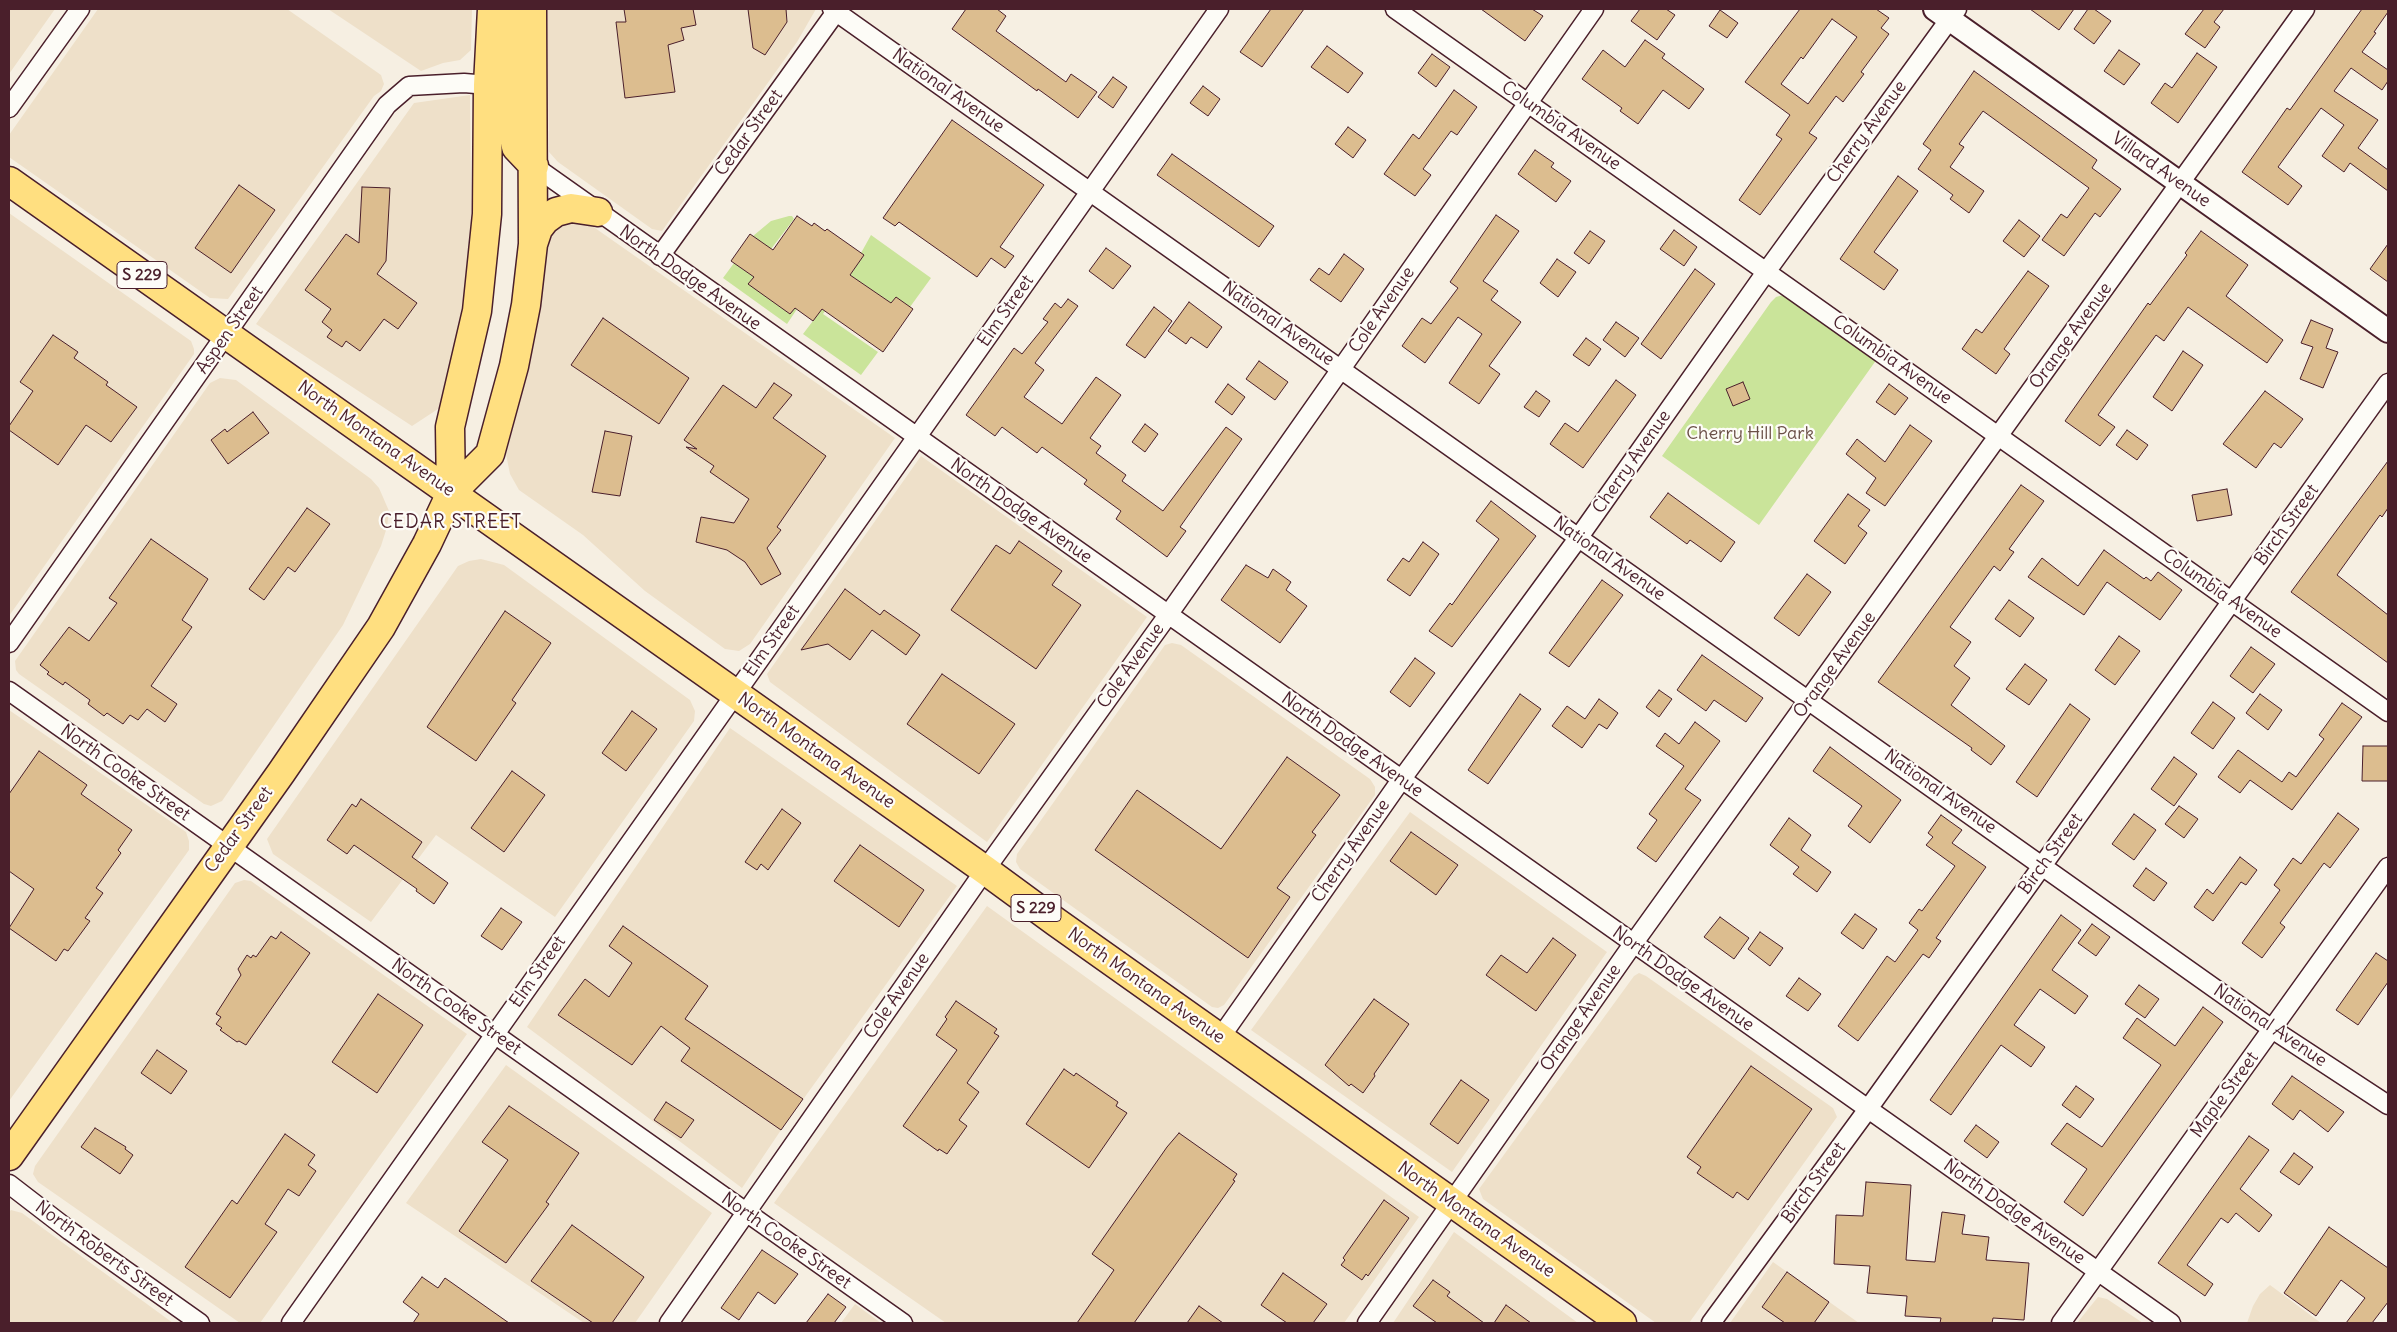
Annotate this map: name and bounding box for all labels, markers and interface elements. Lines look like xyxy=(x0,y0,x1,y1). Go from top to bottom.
street label: National Avenue xyxy=(888,44,1008,138)
street label: Columbia Avenue xyxy=(1497,77,1625,175)
street label: Cherry Avenue xyxy=(1823,77,1911,187)
street label: Cedar Street xyxy=(710,86,788,180)
street label: Villard Avenue xyxy=(2107,128,2215,212)
street label: North Dodge Avenue xyxy=(615,221,765,335)
road number: S 229 xyxy=(117,262,167,288)
street label: Cole Avenue xyxy=(1344,263,1420,357)
street label: Elm Street xyxy=(973,271,1039,351)
street label: National Avenue xyxy=(1218,277,1338,371)
street label: Orange Avenue xyxy=(2025,279,2117,393)
street label: Aspen Street xyxy=(192,282,268,378)
street label: Columbia Avenue xyxy=(1828,311,1956,409)
street label: North Montana Avenue xyxy=(293,377,459,501)
street label: Cherry Avenue xyxy=(1588,406,1676,518)
park label: Cherry Hill Park xyxy=(1686,423,1814,445)
street label: North Dodge Avenue xyxy=(946,454,1096,568)
street label: Birch Street xyxy=(2250,480,2324,570)
district label: CEDAR STREET xyxy=(378,512,524,534)
street label: National Avenue xyxy=(1549,512,1669,606)
street label: Columbia Avenue xyxy=(2158,545,2286,643)
street label: Elm Street xyxy=(739,601,805,681)
street label: Orange Avenue xyxy=(1789,608,1881,722)
street label: Cole Avenue xyxy=(1093,619,1169,713)
street label: North Dodge Avenue xyxy=(1277,688,1427,802)
street label: North Montana Avenue xyxy=(733,689,899,813)
street label: North Cooke Street xyxy=(56,720,194,826)
street label: National Avenue xyxy=(1880,745,2000,839)
street label: Cedar Street xyxy=(200,783,278,877)
street label: Cherry Avenue xyxy=(1307,795,1395,907)
street label: Birch Street xyxy=(2014,809,2088,899)
road number: S 229 xyxy=(1011,894,1061,921)
street label: North Dodge Avenue xyxy=(1608,922,1758,1036)
street label: North Montana Avenue xyxy=(1063,924,1229,1048)
street label: Elm Street xyxy=(505,932,571,1012)
street label: Cole Avenue xyxy=(859,949,935,1043)
street label: North Cooke Street xyxy=(387,954,525,1060)
street label: Orange Avenue xyxy=(1536,960,1626,1076)
street label: National Avenue xyxy=(2209,980,2331,1072)
street label: Maple Street xyxy=(2187,1048,2263,1142)
street label: Birch Street xyxy=(1777,1138,1851,1228)
street label: North Dodge Avenue xyxy=(1939,1155,2089,1269)
street label: North Montana Avenue xyxy=(1393,1158,1559,1282)
street label: North Cooke Street xyxy=(717,1188,855,1294)
street label: North Roberts Street xyxy=(31,1197,177,1311)

